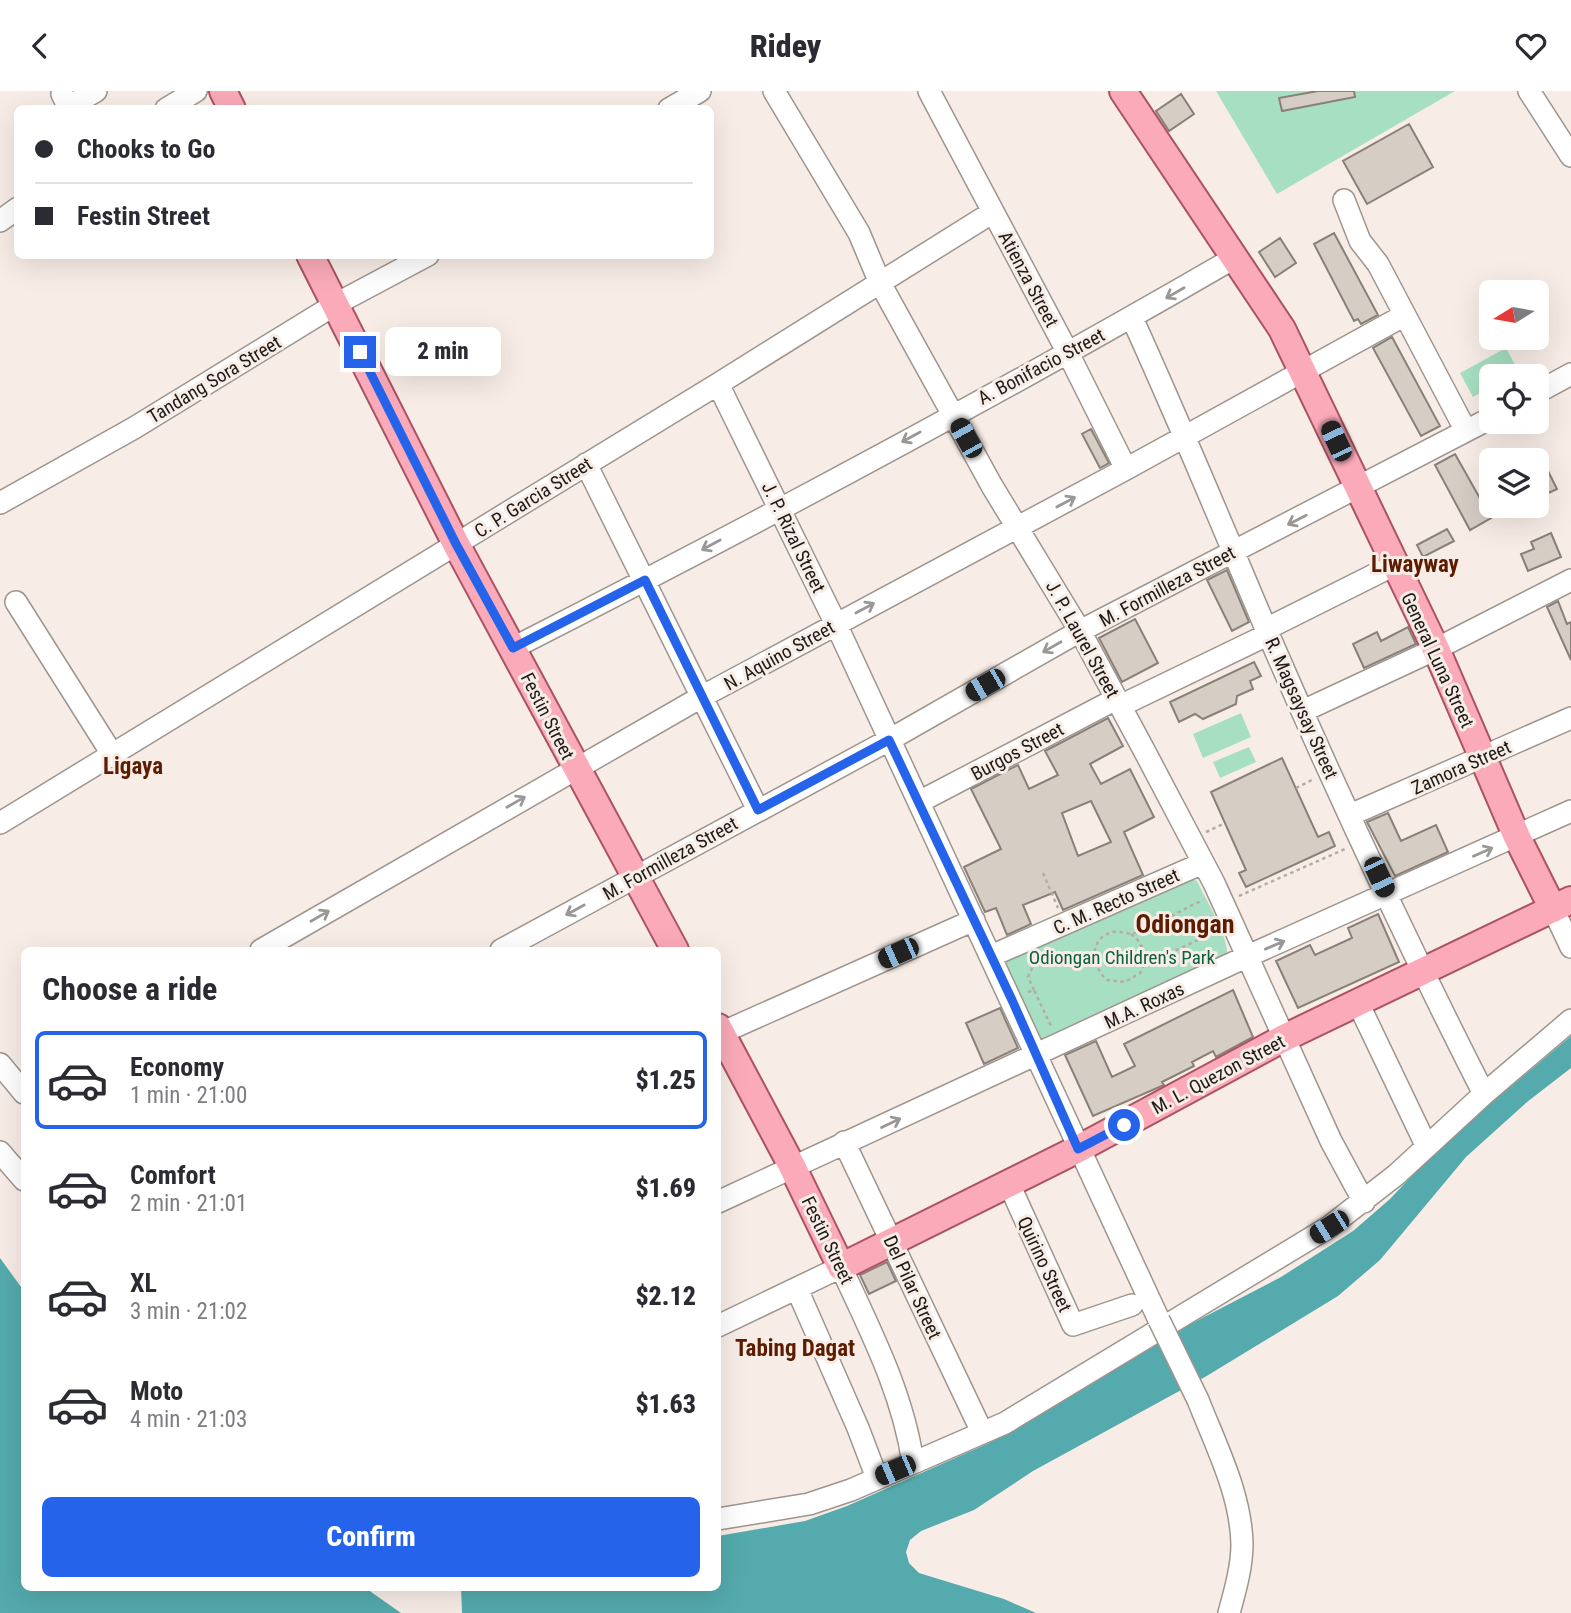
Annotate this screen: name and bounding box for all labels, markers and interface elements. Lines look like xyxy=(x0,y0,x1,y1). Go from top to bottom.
icon: back xyxy=(21,27,59,65)
text: Ridey xyxy=(750,27,821,65)
icon: heart xyxy=(1512,27,1550,65)
text: Chooks to Go xyxy=(77,134,215,164)
text: Festin Street xyxy=(77,201,210,231)
street label: Atienza Street xyxy=(994,227,1063,331)
north arrow xyxy=(1479,280,1549,350)
map controls xyxy=(1479,280,1549,518)
one-way arrow xyxy=(1166,286,1186,300)
street label: A. Bonifacio Street xyxy=(974,323,1109,410)
callout: 2 min xyxy=(384,327,500,377)
street label: Tandang Sora Street xyxy=(143,331,285,428)
route end xyxy=(344,336,376,368)
text: 2 min xyxy=(417,338,469,365)
button: locate xyxy=(1479,364,1549,434)
car xyxy=(947,415,986,461)
car xyxy=(1318,418,1355,464)
one-way arrow xyxy=(901,431,922,444)
button: layers xyxy=(1479,448,1549,518)
street label: C. P. Garcia Street xyxy=(470,452,596,543)
street label: J. P. Rizal Street xyxy=(757,478,830,596)
one-way arrow xyxy=(1055,494,1076,508)
one-way arrow xyxy=(1287,513,1308,527)
one-way arrow xyxy=(701,539,722,552)
street label: M. Formilleza Street xyxy=(1095,541,1239,632)
district label: Liwayway xyxy=(1371,551,1460,578)
street label: J. P. Laurel Street xyxy=(1041,577,1124,702)
street label: General Luna Street xyxy=(1396,589,1479,731)
one-way arrow xyxy=(854,601,875,615)
street label: N. Aquino Street xyxy=(720,616,839,695)
street label: R. Magsaysay Street xyxy=(1260,634,1343,782)
one-way arrow xyxy=(1042,640,1062,654)
car xyxy=(962,665,1009,705)
street label: Festin Street xyxy=(516,669,579,764)
street label: Burgos Street xyxy=(967,717,1067,785)
street label: Zamora Street xyxy=(1408,735,1514,800)
district label: Ligaya xyxy=(103,753,163,780)
one-way arrow xyxy=(506,795,526,809)
street label: M. Formilleza Street xyxy=(599,812,742,905)
one-way arrow xyxy=(1472,845,1493,858)
car xyxy=(1361,854,1398,900)
street label: C. M. Recto Street xyxy=(1050,863,1183,940)
one-way arrow xyxy=(565,903,585,917)
one-way arrow xyxy=(309,909,329,923)
district label: Odiongan xyxy=(1136,909,1235,939)
car xyxy=(875,935,922,971)
one-way arrow xyxy=(1264,938,1285,951)
park label: Odiongan Children's Park xyxy=(1029,946,1216,969)
text: Choose a ride xyxy=(42,970,217,1008)
street label: M.A. Roxas xyxy=(1101,977,1188,1034)
street label: M. L. Quezon Street xyxy=(1148,1030,1289,1119)
icon: car xyxy=(46,1049,109,1112)
text: Economy xyxy=(130,1052,224,1082)
text: $1.25 xyxy=(635,1065,696,1095)
text: 1 min · 21:00 xyxy=(130,1082,247,1109)
route start xyxy=(1108,1109,1140,1141)
one-way arrow xyxy=(880,1116,901,1129)
icon: car xyxy=(46,1157,109,1220)
text: Comfort xyxy=(130,1160,216,1190)
text: $1.69 xyxy=(635,1173,696,1203)
text: 2 min · 21:01 xyxy=(130,1190,247,1217)
street label: Festin Street xyxy=(796,1193,859,1288)
car xyxy=(1306,1207,1353,1247)
street label: Quirino Street xyxy=(1012,1213,1077,1316)
street label: Del Pilar Street xyxy=(879,1232,947,1343)
icon: car xyxy=(46,1265,109,1328)
text: XL xyxy=(130,1268,157,1298)
text: $2.12 xyxy=(635,1281,696,1311)
text: 3 min · 21:02 xyxy=(130,1298,247,1325)
district label: Tabing Dagat xyxy=(735,1335,855,1362)
icon: car xyxy=(46,1373,109,1436)
text: Moto xyxy=(130,1376,183,1406)
text: $1.63 xyxy=(635,1389,696,1419)
text: 4 min · 21:03 xyxy=(130,1406,247,1433)
car xyxy=(872,1452,919,1488)
button: Confirm xyxy=(42,1497,700,1577)

